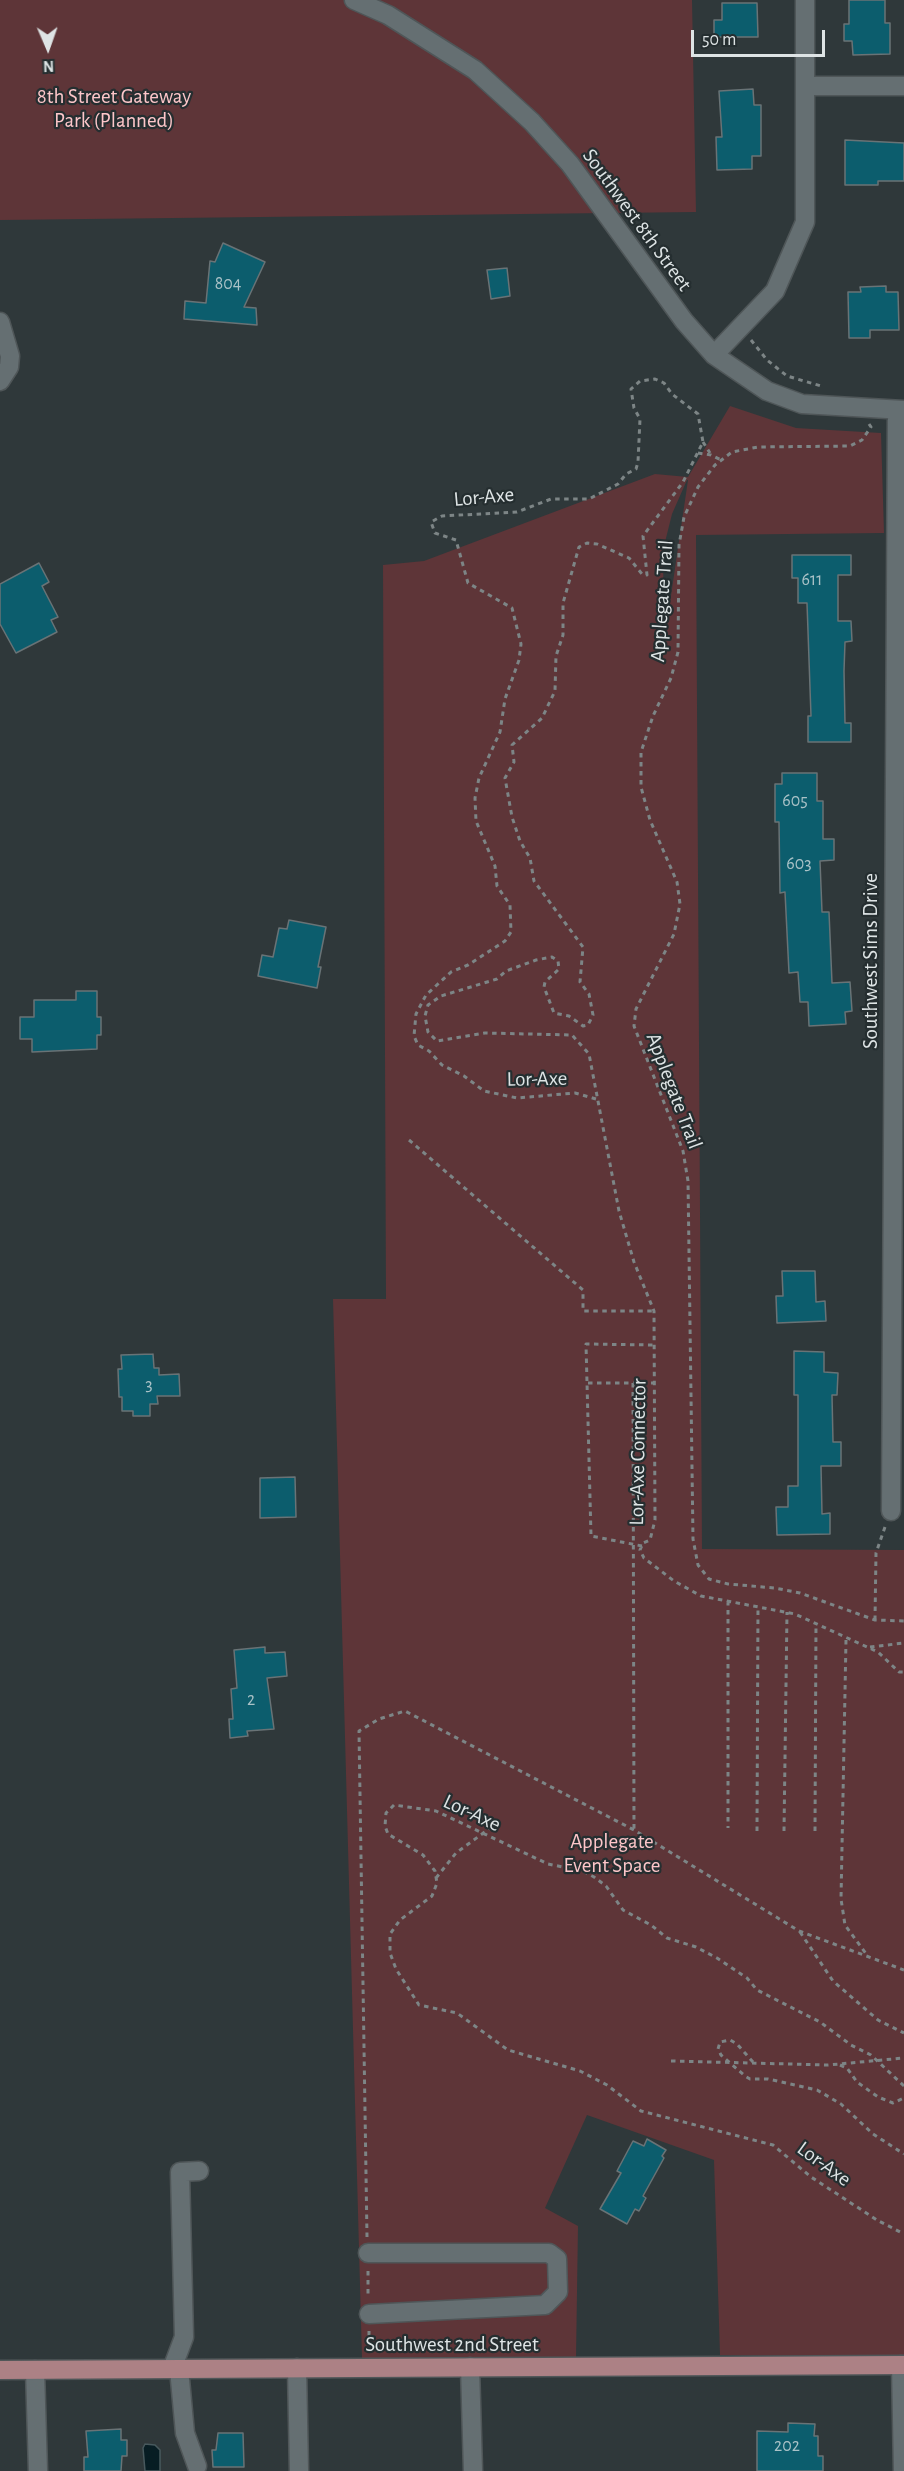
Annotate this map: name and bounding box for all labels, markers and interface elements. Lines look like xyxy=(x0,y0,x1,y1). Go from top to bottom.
north arrow xyxy=(18,18,78,78)
scale bar xyxy=(694,18,828,56)
text: 50 m xyxy=(702,31,736,49)
text: N xyxy=(43,58,54,74)
park label: 8th Street Gateway Park (Planned) xyxy=(37,84,191,134)
street label: Southwest 8th Street xyxy=(577,144,697,296)
house number: 804 xyxy=(215,273,241,295)
street label: Lor-Axe xyxy=(453,482,515,512)
street label: Applegate Trail xyxy=(645,539,679,663)
house number: 611 xyxy=(802,569,822,591)
house number: 605 xyxy=(782,790,808,812)
house number: 603 xyxy=(786,853,812,875)
street label: Southwest Sims Drive xyxy=(858,873,884,1049)
street label: Applegate Trail xyxy=(640,1029,708,1153)
street label: Lor-Axe xyxy=(506,1066,568,1092)
house number: 3 xyxy=(145,1374,153,1396)
street label: Lor-Axe Connector xyxy=(624,1378,652,1526)
house number: 2 xyxy=(247,1689,255,1711)
street label: Lor-Axe xyxy=(439,1789,505,1837)
park label: Applegate Event Space xyxy=(564,1829,660,1879)
street label: Lor-Axe xyxy=(792,2136,856,2192)
street label: Southwest 2nd Street xyxy=(365,2332,539,2358)
house number: 202 xyxy=(774,2435,800,2457)

